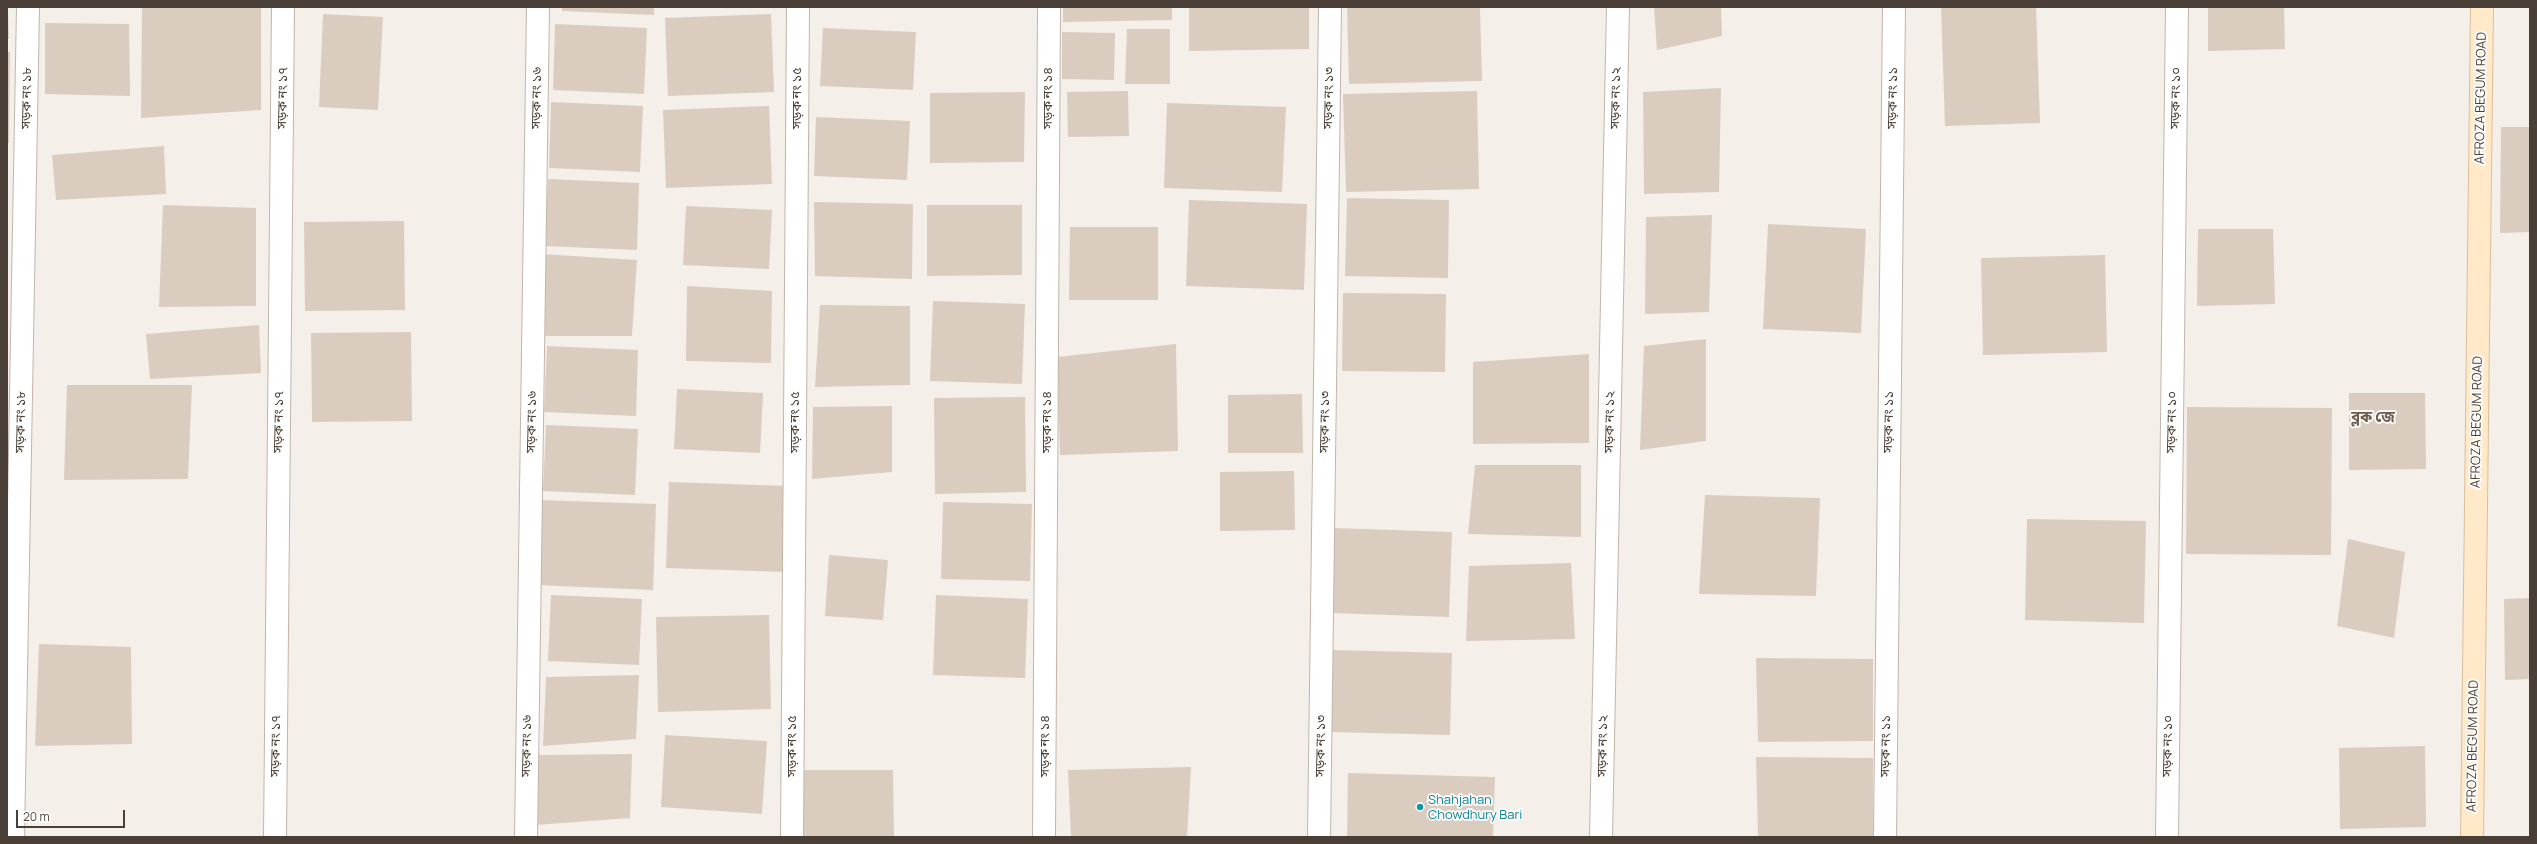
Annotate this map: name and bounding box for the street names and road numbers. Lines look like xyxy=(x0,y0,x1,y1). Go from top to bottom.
street label: AFROZA BEGUM ROAD xyxy=(2472,32,2490,164)
street label: সড়ক নং ১৮ xyxy=(19,67,35,129)
street label: সড়ক নং ১৭ xyxy=(275,67,291,129)
street label: সড়ক নং ১৬ xyxy=(529,67,545,129)
street label: সড়ক নং ১৫ xyxy=(789,67,805,129)
street label: সড়ক নং ১৪ xyxy=(1040,67,1056,129)
street label: সড়ক নং ১৩ xyxy=(1321,67,1337,129)
street label: সড়ক নং ১২ xyxy=(1608,67,1624,129)
street label: সড়ক নং ১১ xyxy=(1885,67,1901,129)
street label: সড়ক নং ১০ xyxy=(2168,67,2184,129)
street label: AFROZA BEGUM ROAD xyxy=(2468,356,2486,488)
street label: সড়ক নং ১৮ xyxy=(13,391,29,453)
street label: সড়ক নং ১৭ xyxy=(271,391,287,453)
street label: সড়ক নং ১৬ xyxy=(524,391,540,453)
street label: সড়ক নং ১৫ xyxy=(787,391,803,453)
street label: সড়ক নং ১৪ xyxy=(1039,391,1055,453)
street label: সড়ক নং ১৩ xyxy=(1317,391,1333,453)
street label: সড়ক নং ১২ xyxy=(1602,391,1618,453)
street label: সড়ক নং ১১ xyxy=(1881,391,1897,453)
street label: সড়ক নং ১০ xyxy=(2164,391,2180,453)
street label: AFROZA BEGUM ROAD xyxy=(2464,680,2482,812)
street label: সড়ক নং ১৭ xyxy=(268,715,284,777)
street label: সড়ক নং ১৬ xyxy=(519,715,535,777)
street label: সড়ক নং ১৫ xyxy=(784,715,800,777)
street label: সড়ক নং ১৪ xyxy=(1037,715,1053,777)
street label: সড়ক নং ১৩ xyxy=(1313,715,1329,777)
street label: সড়ক নং ১২ xyxy=(1595,715,1611,777)
street label: সড়ক নং ১১ xyxy=(1878,715,1894,777)
street label: সড়ক নং ১০ xyxy=(2160,715,2176,777)

